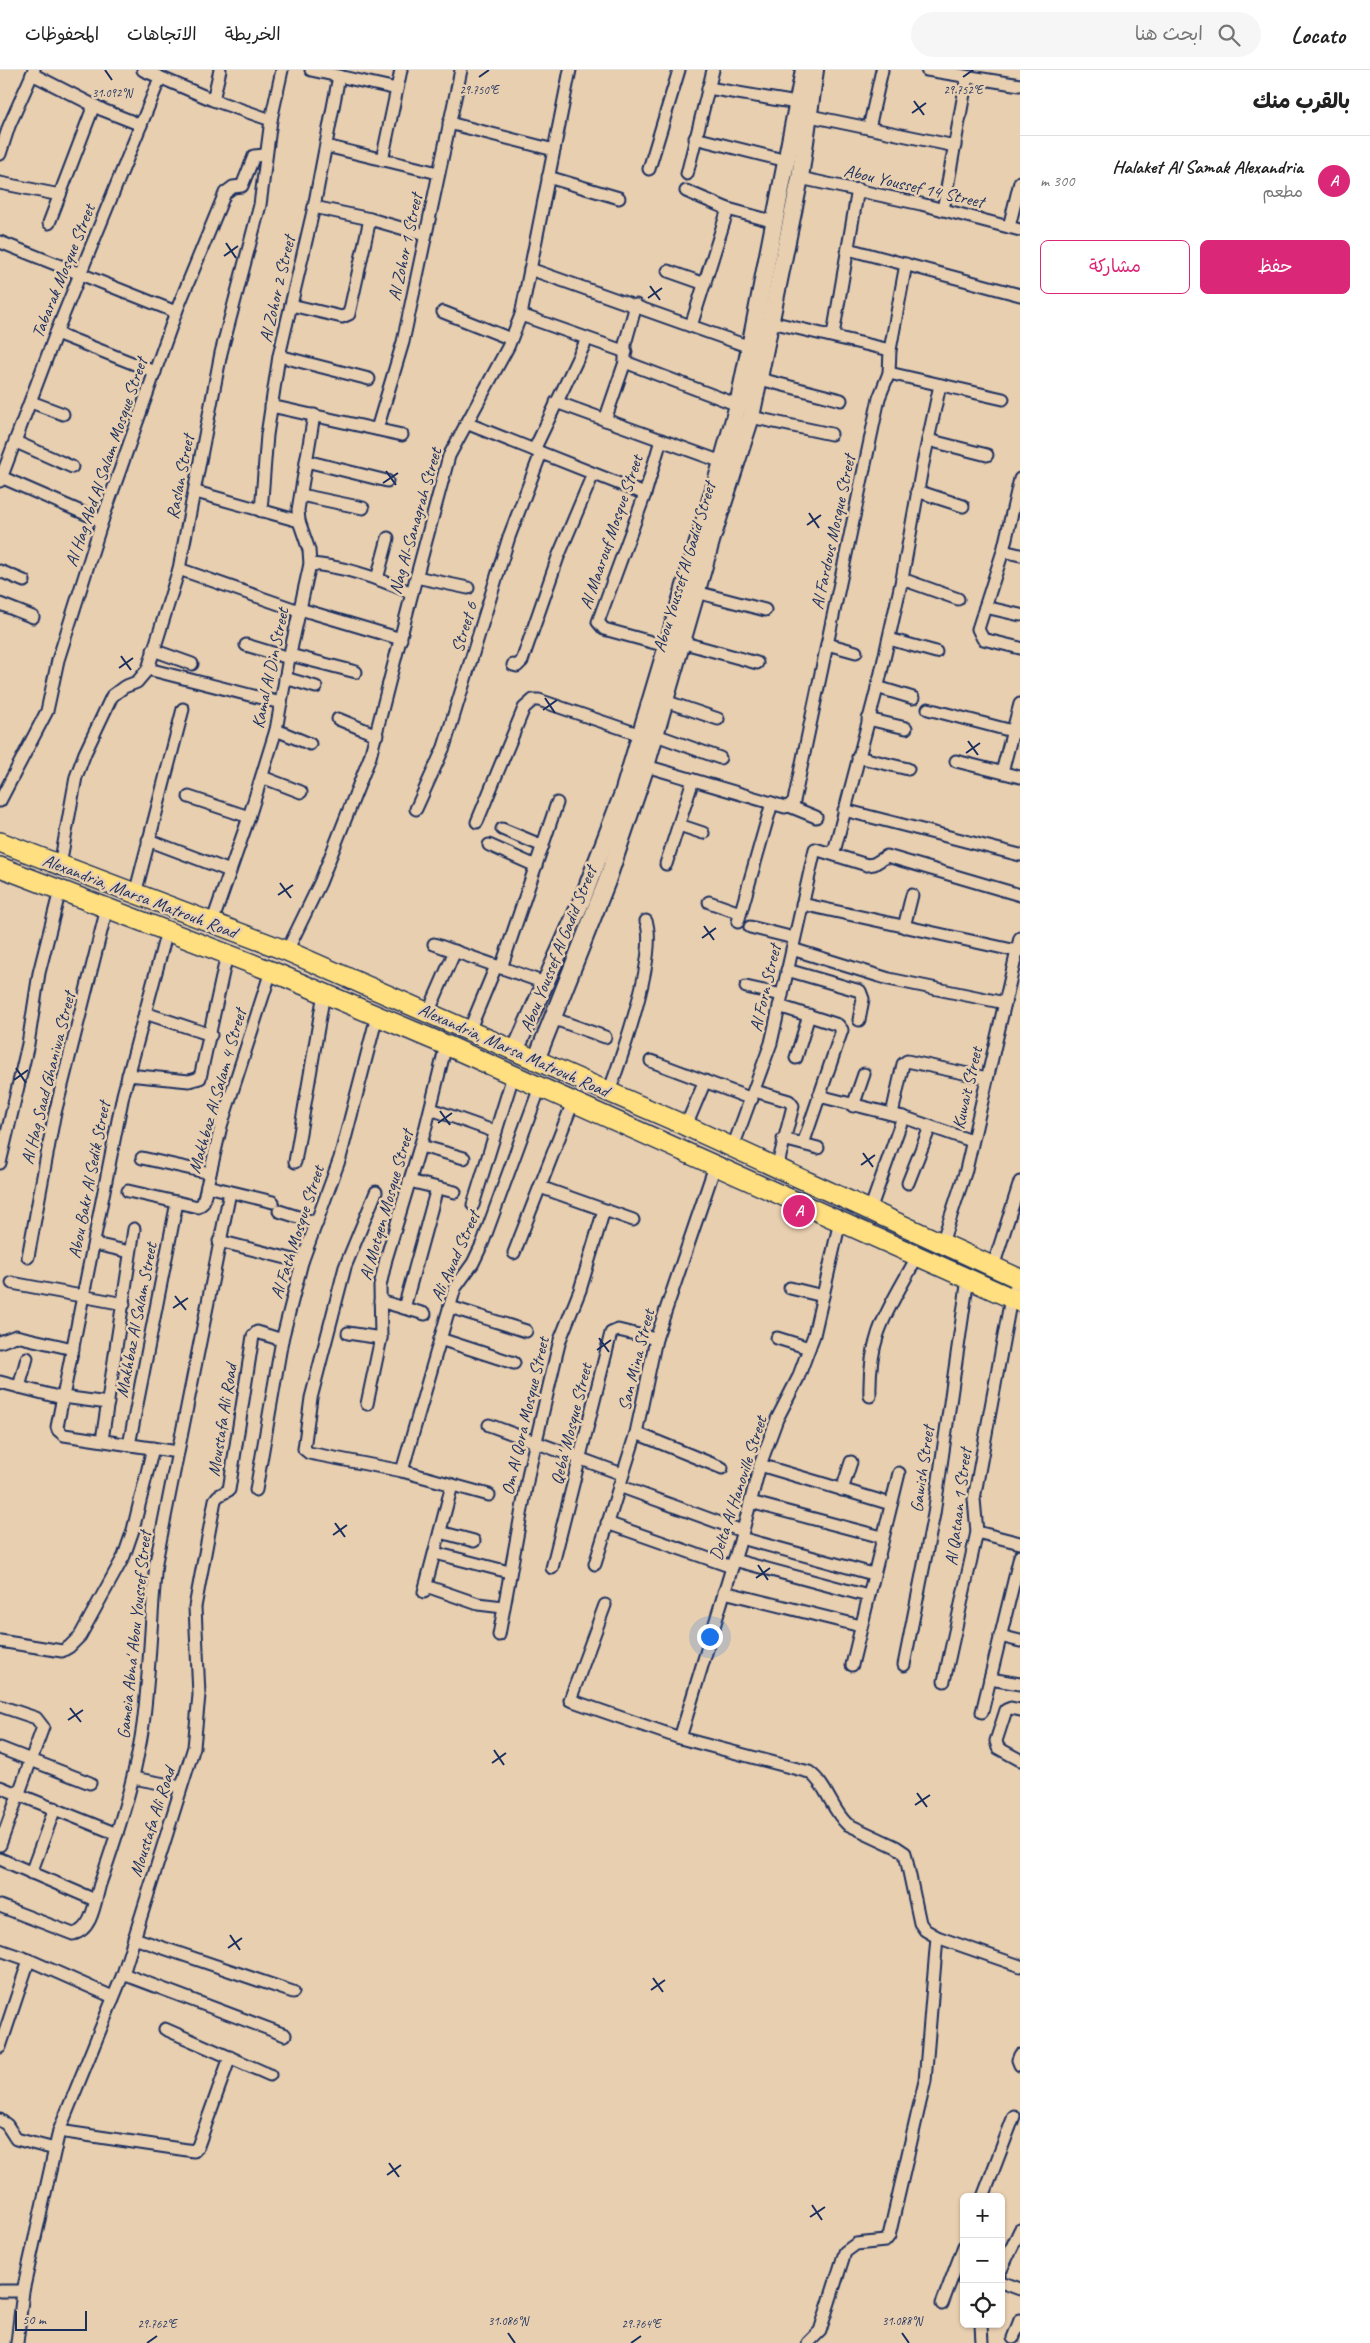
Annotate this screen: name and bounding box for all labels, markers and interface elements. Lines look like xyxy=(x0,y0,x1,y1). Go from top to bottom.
search box xyxy=(911,12,1261,57)
text: Locato xyxy=(1291,20,1345,50)
icon: search xyxy=(1215,21,1243,49)
text: ابحث هنا xyxy=(1135,22,1203,46)
text: المحفوظات xyxy=(25,23,99,45)
text: الاتجاهات xyxy=(127,23,197,45)
text: الخريطة xyxy=(225,23,281,45)
text: 29.750°E xyxy=(459,82,500,98)
text: 29.752°E xyxy=(943,82,984,98)
text: 31.092°N xyxy=(92,85,134,101)
text: بالقرب منك xyxy=(1253,88,1350,114)
text: Halaket Al Samak Alexandria xyxy=(1112,155,1303,179)
street label: Abou Youssef 14 Street xyxy=(842,159,989,213)
text: 300 m xyxy=(1040,171,1074,191)
text: A xyxy=(1330,171,1338,191)
text: مطعم xyxy=(1263,182,1303,202)
street label: Al Zohor 1 Street xyxy=(383,189,428,302)
street label: Tabarak Mosque Street xyxy=(26,199,101,341)
street label: Al Zohor 2 Street xyxy=(254,231,301,344)
button: مشاركة xyxy=(1040,240,1190,294)
button: حفظ xyxy=(1200,240,1350,294)
street label: Al Hag Abd Al Salam Mosque Street xyxy=(60,352,153,569)
street label: Raslan Street xyxy=(161,430,200,521)
street label: Nag Al-Sanagrah Street xyxy=(384,443,447,597)
street label: Al Maarouf Mosque Street xyxy=(574,450,648,612)
street label: Al Fardous Mosque Street xyxy=(806,450,861,611)
street label: Abou Youssef Al Gadid Street xyxy=(648,476,721,655)
street label: Street 6 xyxy=(446,598,482,655)
street label: Kamal Al Din Street xyxy=(246,604,294,730)
street label: Alexandria, Marsa Matrouh Road xyxy=(40,849,243,944)
street label: Abou Youssef Al Gadid Street xyxy=(515,860,602,1035)
street label: Al Forn Street xyxy=(744,940,786,1034)
street label: Al Hag Saad Ghaniwa Street xyxy=(16,987,81,1166)
street label: Alexandria, Marsa Matrouh Road xyxy=(415,998,615,1103)
street label: Makhbaz Al Salam 4 Street xyxy=(183,1003,252,1176)
street label: Kuwait Street xyxy=(947,1043,988,1131)
street label: Abou Bakr Al Sedik Street xyxy=(63,1097,116,1260)
street label: Al Motqen Mosque Street xyxy=(354,1124,419,1283)
street label: Al Fath Mosque Street xyxy=(265,1161,329,1301)
pin: A xyxy=(783,1192,815,1230)
street label: Ali Awad Street xyxy=(425,1205,486,1304)
street label: Makhbaz Al Salam Street xyxy=(110,1239,162,1399)
street label: San Mina Street xyxy=(613,1305,660,1413)
street label: Om Al Qora Mosque Street xyxy=(496,1333,554,1497)
street label: Moustafa Ali Road xyxy=(202,1359,242,1478)
street label: Qeba' Mosque Street xyxy=(545,1359,597,1487)
street label: Delta Al Hanoville Street xyxy=(704,1411,772,1563)
street label: Gawish Street xyxy=(905,1421,939,1514)
street label: Al Qataan 1 Street xyxy=(940,1444,976,1567)
street label: Gameia Abna' Abou Youssef Street xyxy=(112,1527,156,1740)
your location xyxy=(697,1624,723,1650)
street label: Moustafa Ali Road xyxy=(124,1762,181,1879)
map controls xyxy=(960,2193,1005,2328)
button: + xyxy=(960,2193,1005,2238)
button: − xyxy=(960,2238,1005,2283)
button: locate xyxy=(960,2283,1005,2328)
scale bar xyxy=(15,2308,88,2331)
text: 50 m xyxy=(22,2311,46,2328)
text: 31.086°N xyxy=(488,2313,530,2329)
text: 31.088°N xyxy=(882,2313,924,2329)
text: 29.762°E xyxy=(137,2316,178,2332)
text: 29.764°E xyxy=(621,2316,662,2332)

